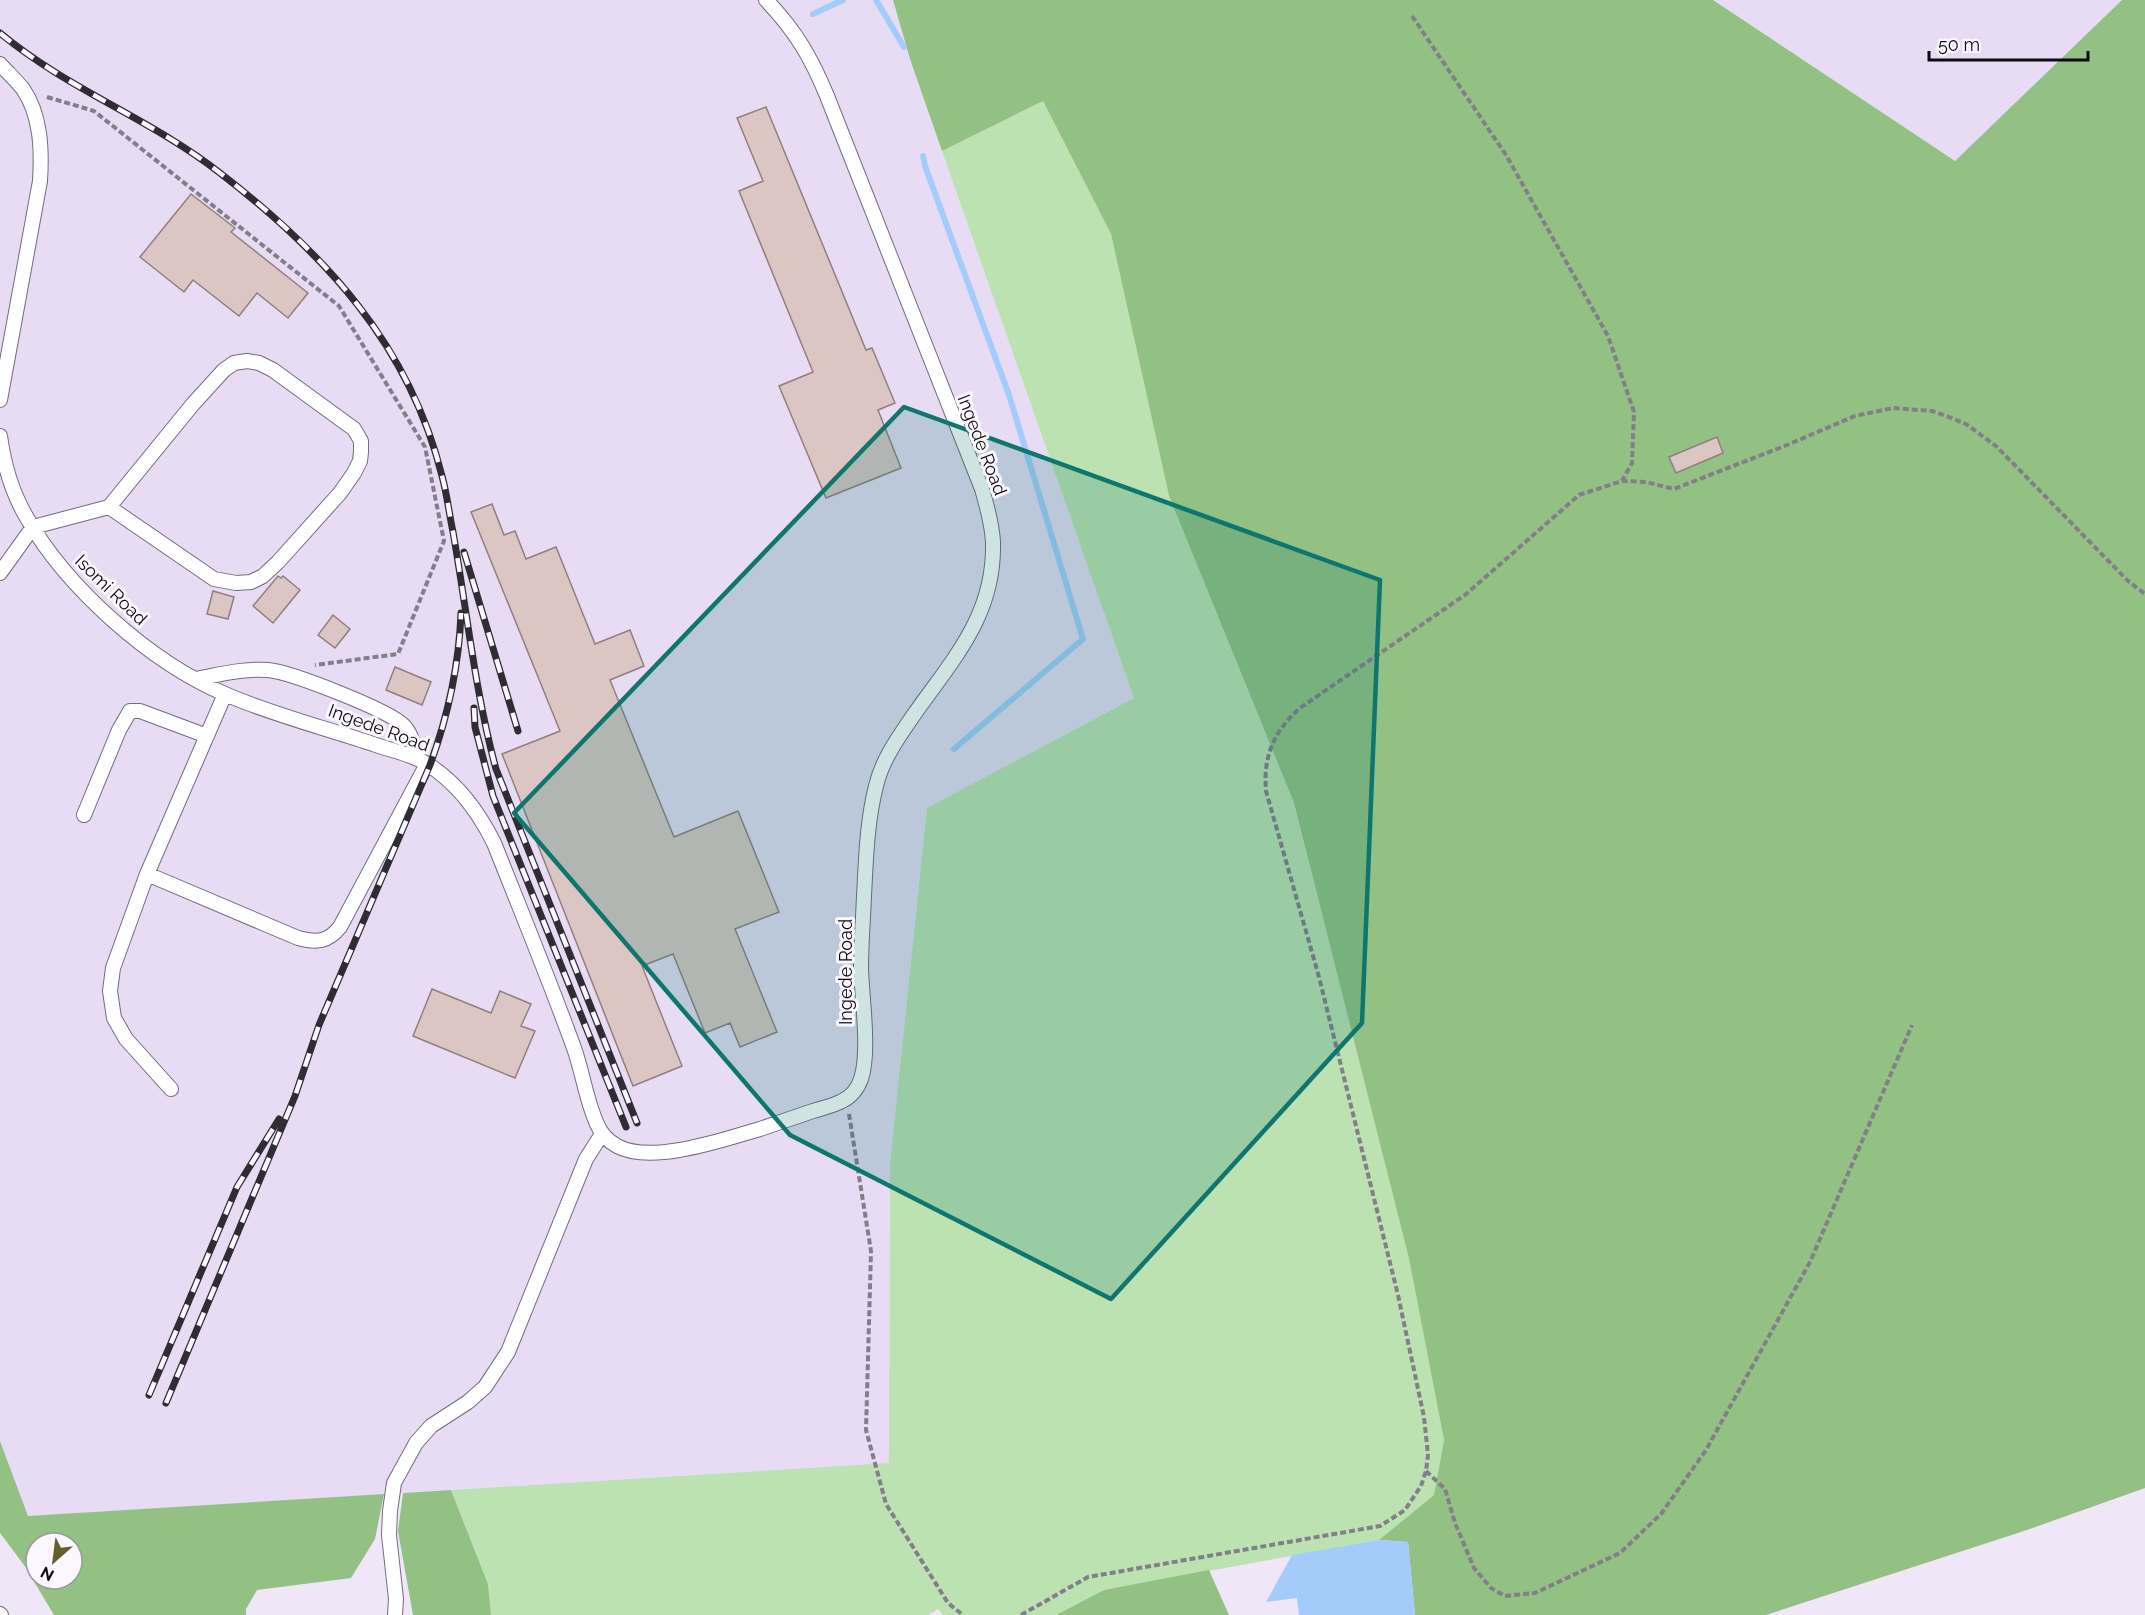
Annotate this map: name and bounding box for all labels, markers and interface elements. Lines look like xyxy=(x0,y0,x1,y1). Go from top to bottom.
scale bar xyxy=(1929,24,2088,62)
text: 50 m xyxy=(1938,34,1980,55)
street label: Ingede Road xyxy=(954,391,1011,498)
street label: Isomi Road xyxy=(71,550,152,629)
street label: Ingede Road xyxy=(326,700,433,756)
street label: Ingede Road xyxy=(835,919,856,1025)
north arrow xyxy=(24,1531,84,1591)
text: N xyxy=(37,1563,57,1585)

